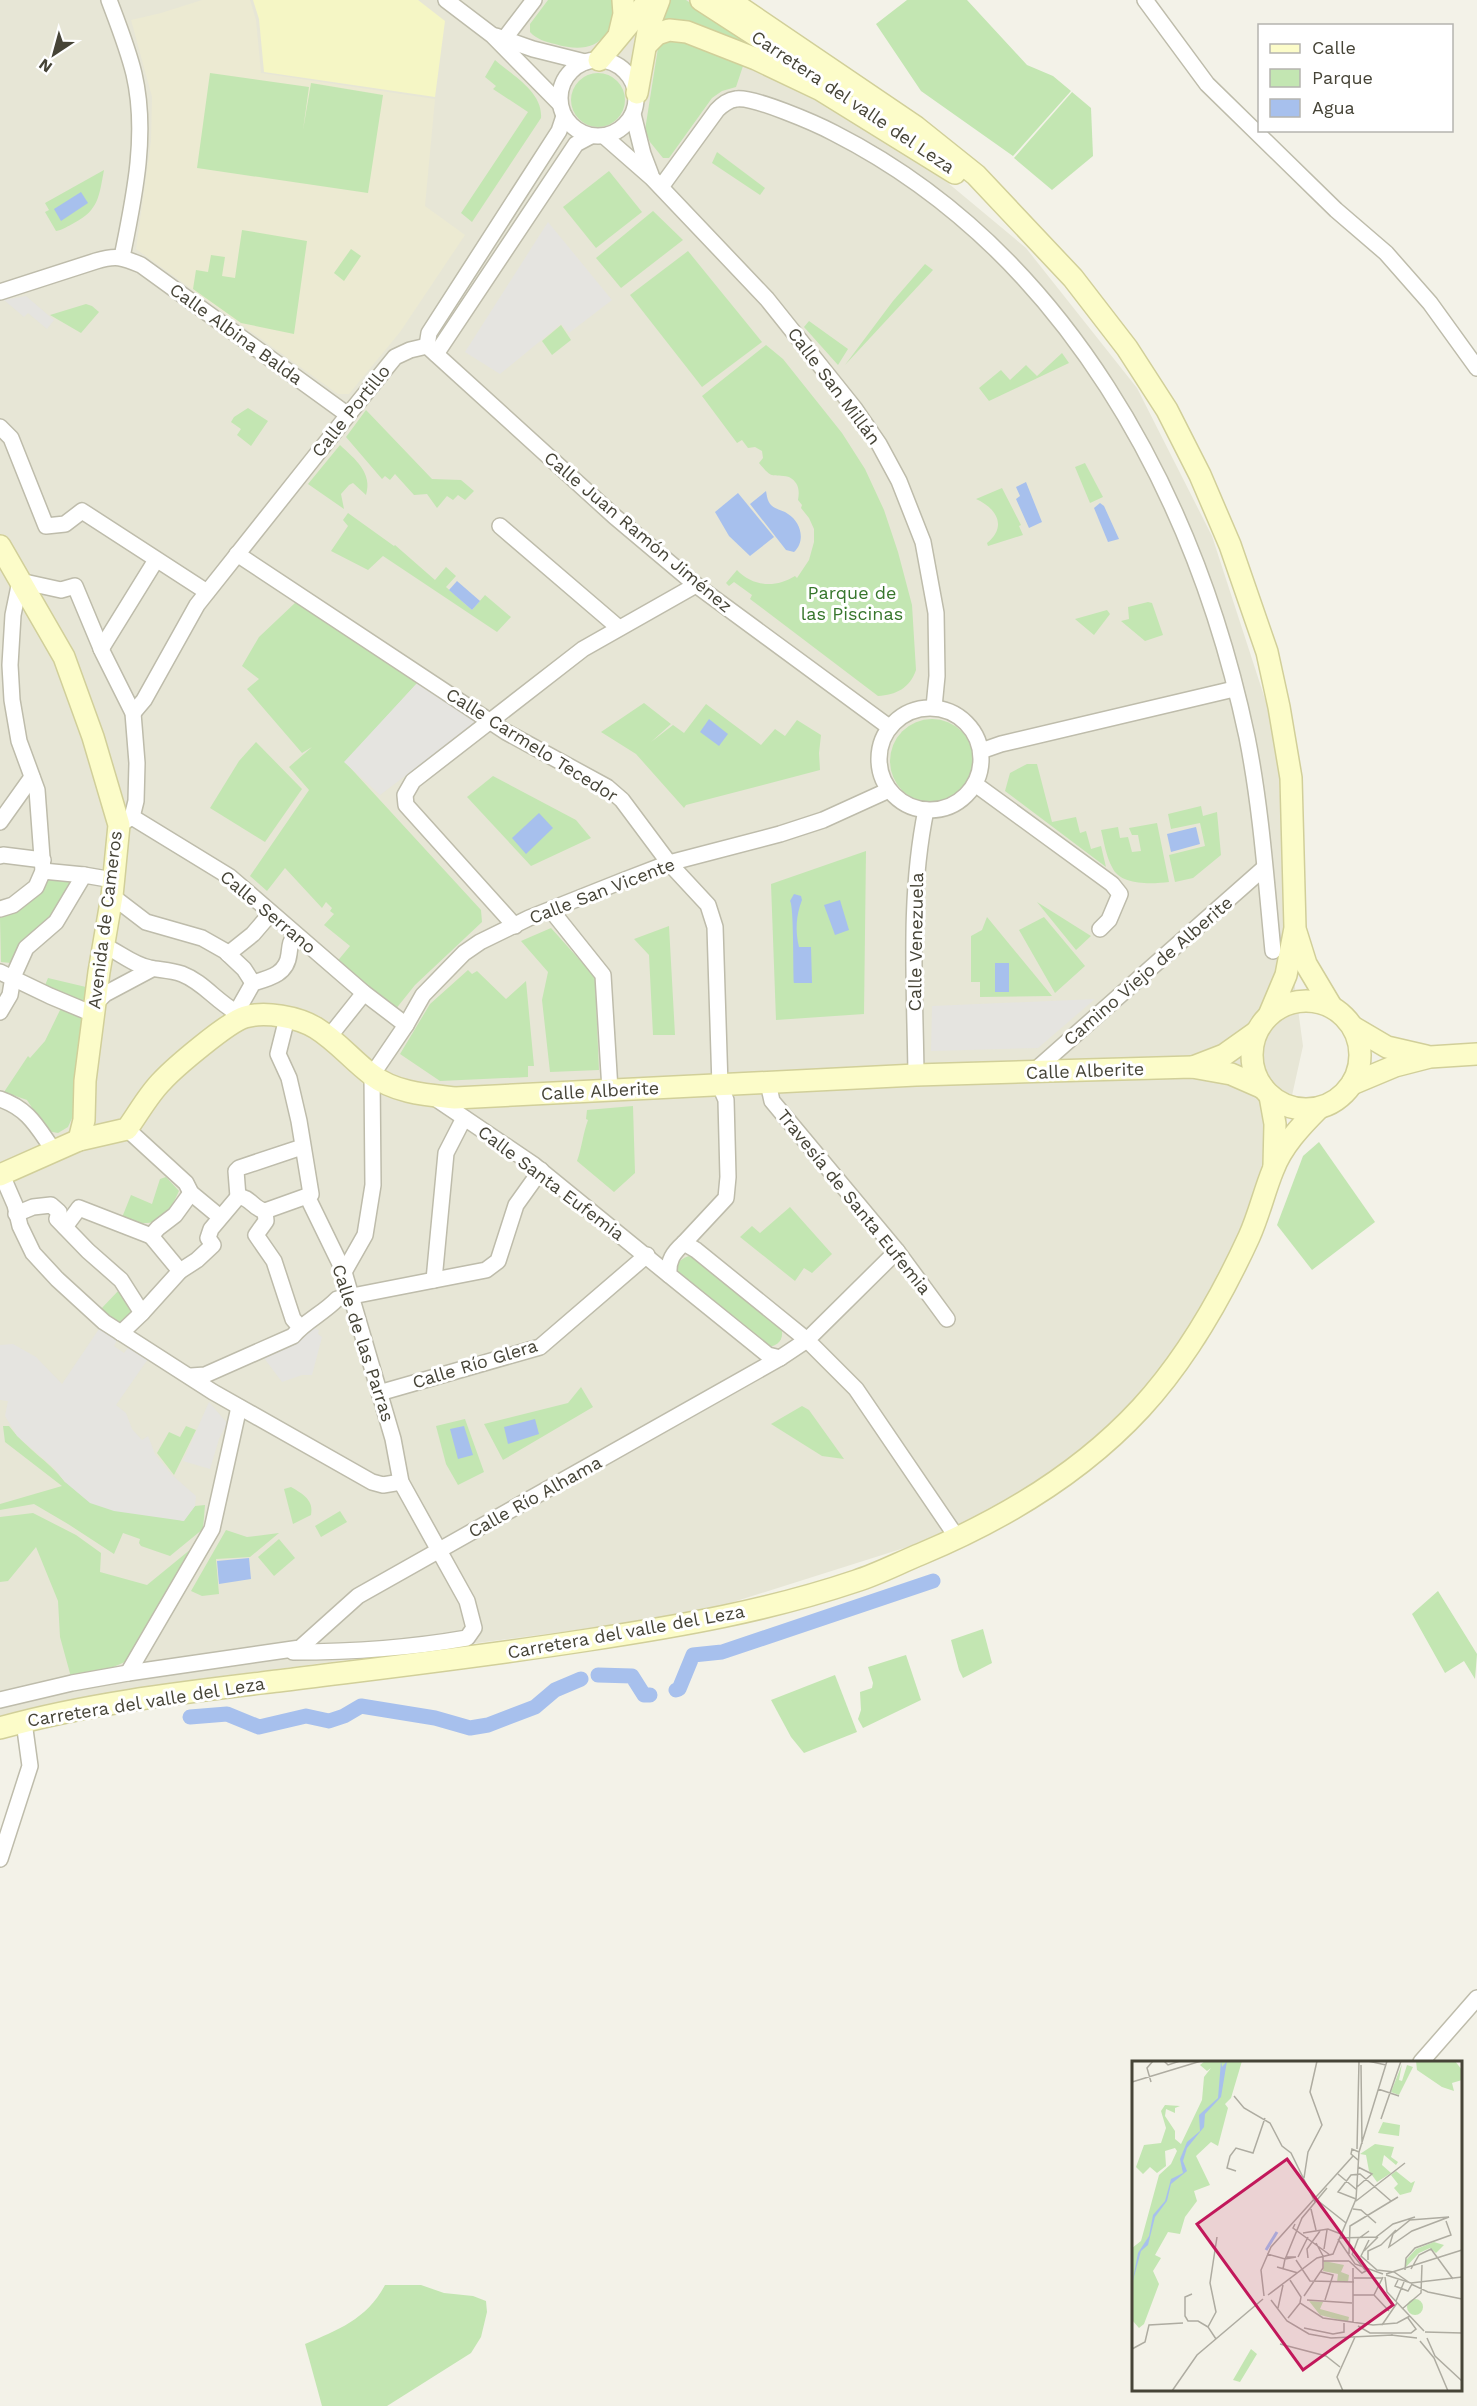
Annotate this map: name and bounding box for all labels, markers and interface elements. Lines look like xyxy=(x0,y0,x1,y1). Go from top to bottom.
north arrow xyxy=(24,24,84,84)
legend xyxy=(1258,24,1453,132)
street label: Carretera del valle del Leza xyxy=(748,26,959,178)
text: Calle xyxy=(1312,37,1356,58)
text: N xyxy=(35,55,56,77)
text: Parque xyxy=(1312,67,1373,88)
text: Agua xyxy=(1312,97,1355,118)
street label: Calle Albina Balda xyxy=(166,278,307,389)
street label: Calle San Millán xyxy=(783,323,885,448)
street label: Calle Portillo xyxy=(307,360,394,461)
street label: Calle Juan Ramón Jiménez xyxy=(540,447,737,616)
park label: Parque de las Piscinas xyxy=(801,582,903,624)
street label: Calle Carmelo Tecedor xyxy=(442,683,622,806)
street label: Avenida de Cameros xyxy=(83,830,126,1010)
street label: Calle San Vicente xyxy=(526,853,678,928)
street label: Calle Serrano xyxy=(216,865,320,958)
street label: Calle Venezuela xyxy=(904,872,927,1012)
street label: Camino Viejo de Alberite xyxy=(1059,892,1236,1050)
street label: Calle Alberite xyxy=(1025,1058,1145,1083)
street label: Calle Alberite xyxy=(540,1077,660,1104)
street label: Travesía de Santa Eufemia xyxy=(773,1105,936,1298)
street label: Calle Santa Eufemia xyxy=(474,1121,629,1244)
street label: Calle de las Parras xyxy=(328,1261,399,1424)
street label: Calle Río Glera xyxy=(410,1334,540,1393)
street label: Calle Río Alhama xyxy=(464,1451,605,1542)
street label: Carretera del valle del Leza xyxy=(506,1600,746,1663)
street label: Carretera del valle del Leza xyxy=(26,1672,266,1731)
inset map xyxy=(1132,2061,1462,2391)

